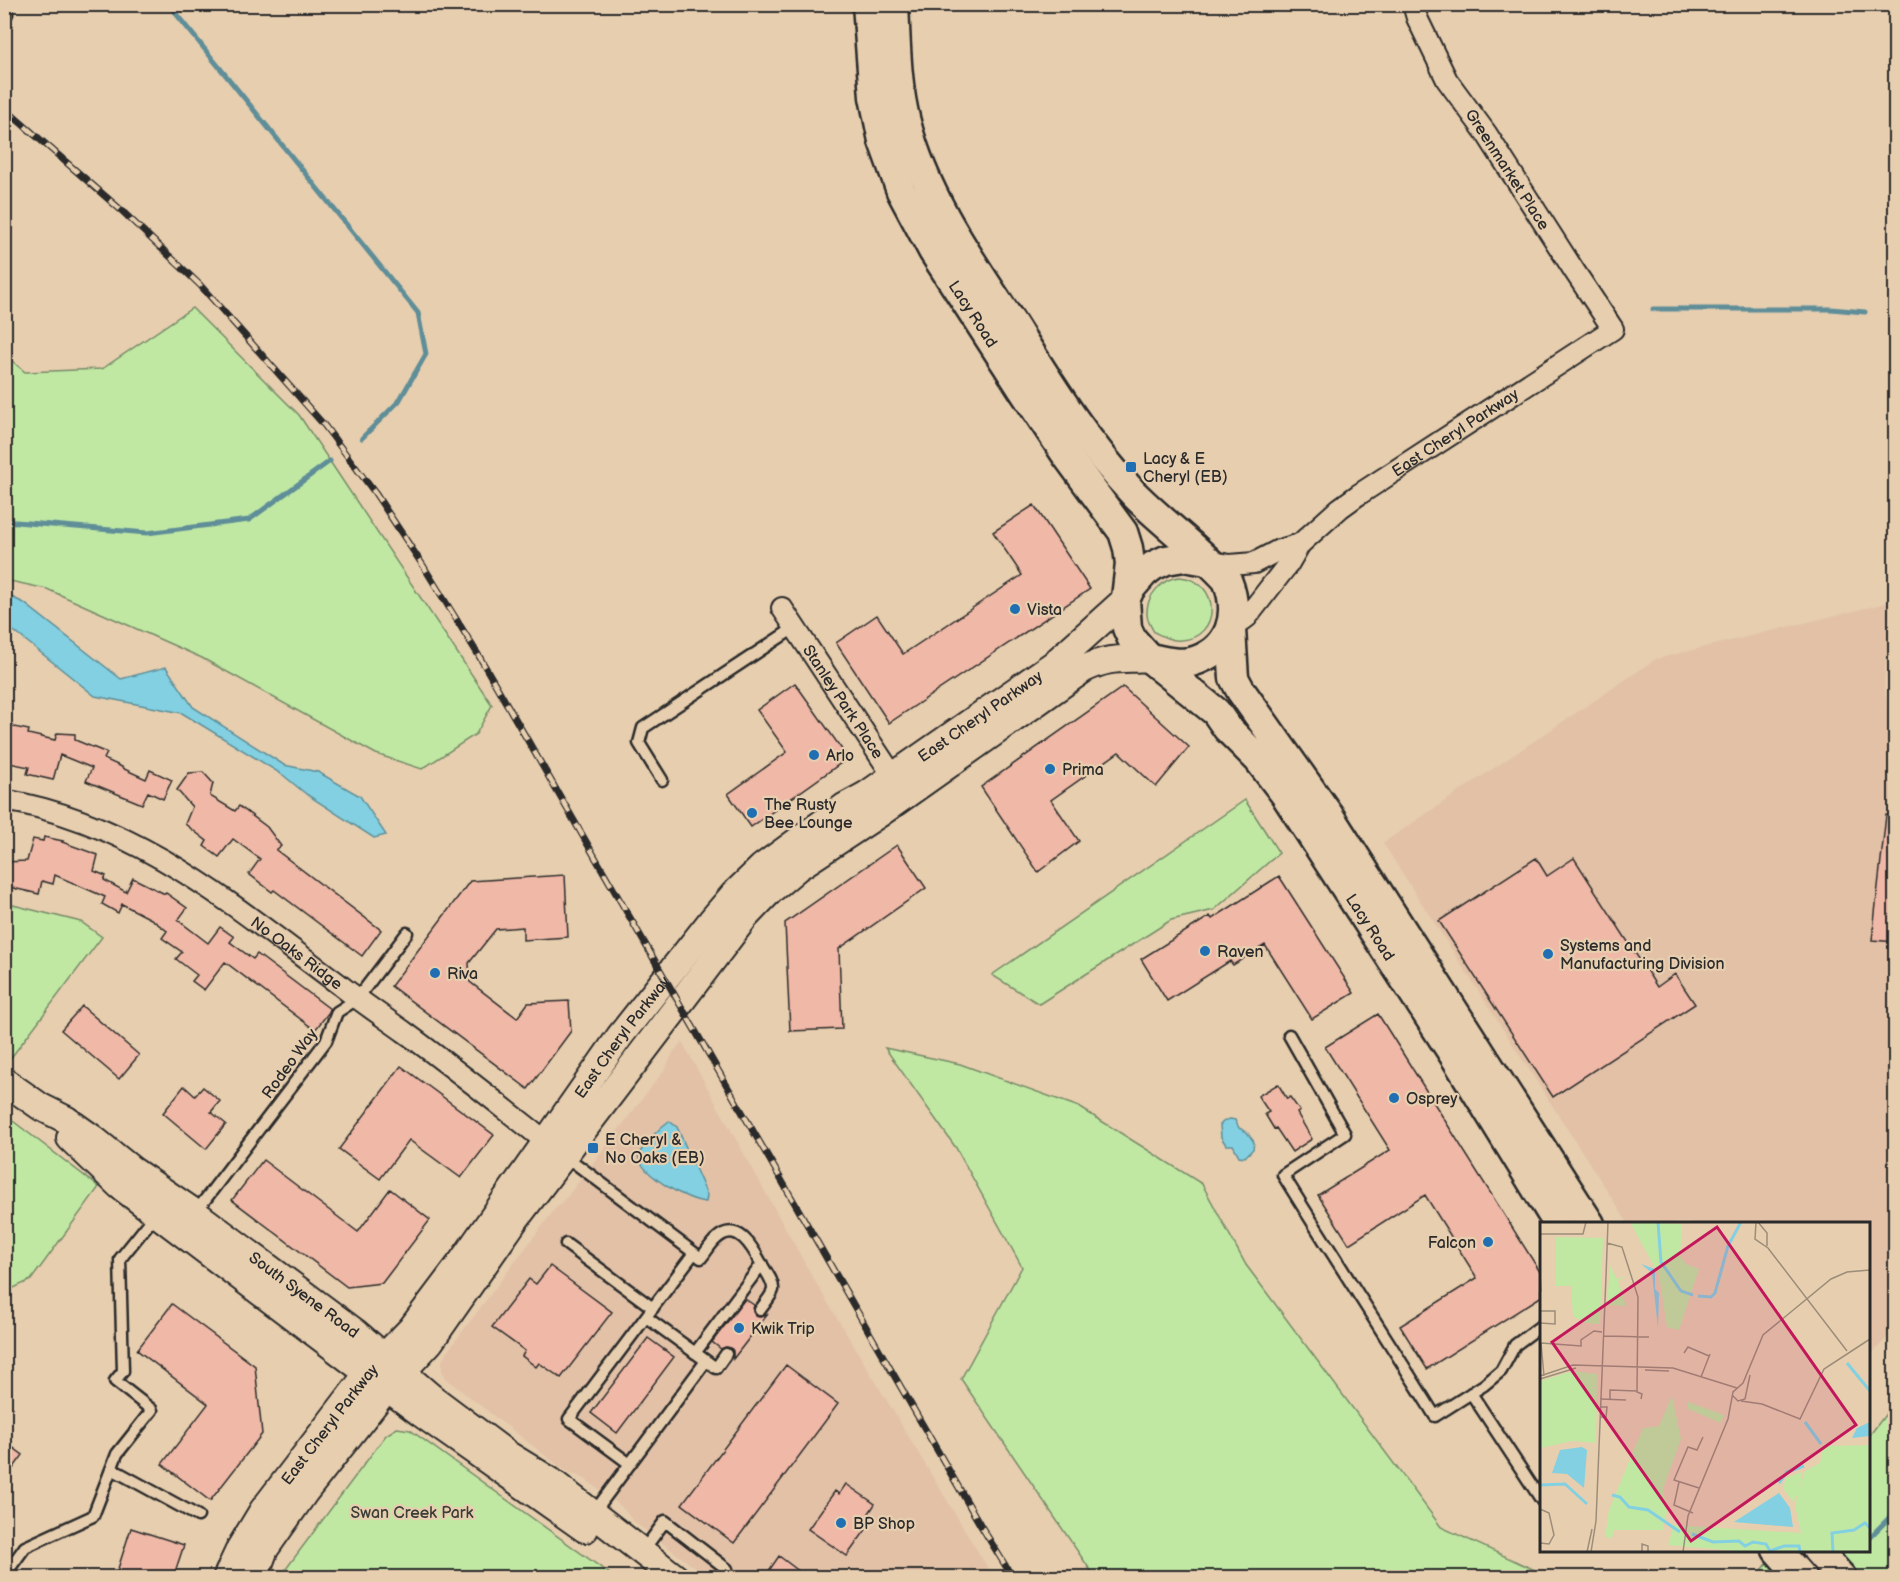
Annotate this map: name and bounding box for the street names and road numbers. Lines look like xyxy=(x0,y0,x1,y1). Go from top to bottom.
street label: Greenmarket Place xyxy=(1461,106,1553,234)
street label: Lacy Road xyxy=(944,278,1001,351)
street label: East Cheryl Parkway xyxy=(1389,385,1523,481)
street label: Stanley Park Place xyxy=(798,642,887,763)
street label: East Cheryl Parkway xyxy=(915,667,1047,767)
street label: Lacy Road xyxy=(1341,891,1398,965)
street label: No Oaks Ridge xyxy=(247,913,346,995)
street label: East Cheryl Parkway xyxy=(571,972,675,1102)
street label: Rodeo Way xyxy=(258,1025,322,1103)
street label: South Syene Road xyxy=(245,1248,362,1343)
street label: East Cheryl Parkway xyxy=(278,1360,383,1489)

